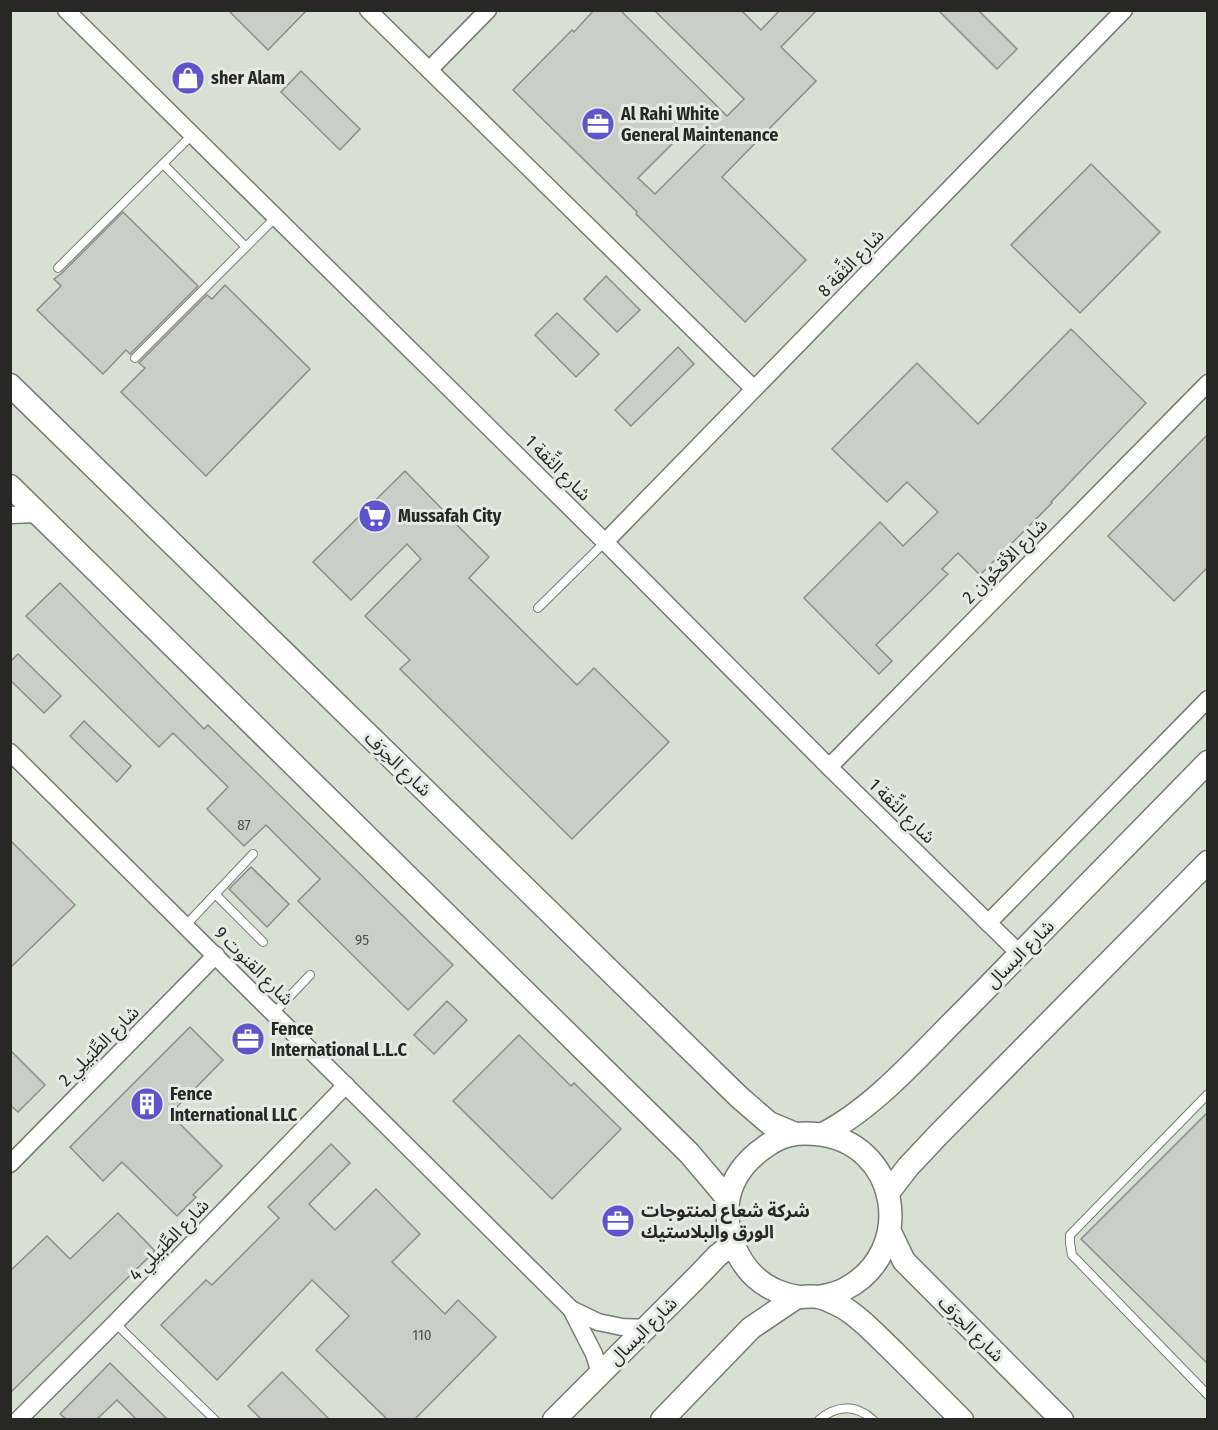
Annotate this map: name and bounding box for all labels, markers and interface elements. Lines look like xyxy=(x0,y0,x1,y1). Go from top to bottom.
shop icon: sher Alam xyxy=(170,60,206,96)
place label: sher Alam xyxy=(211,67,285,89)
place label: Al Rahi White General Maintenance xyxy=(620,103,778,146)
office icon: Al Rahi White General Maintenance xyxy=(580,106,616,142)
street label: شارع الثِّقة 8 xyxy=(810,222,891,304)
street label: شارع الثِّقة 1 xyxy=(518,428,598,508)
supermarket icon: Mussafah City xyxy=(357,498,393,534)
place label: Mussafah City xyxy=(398,505,502,527)
street label: شارع الأقحُوان 2 xyxy=(958,514,1054,610)
street label: شارع الحِرَف xyxy=(358,727,436,803)
street label: شارع الثِّقة 1 xyxy=(862,771,943,850)
house number: 87 xyxy=(237,816,251,834)
street label: شارع البسال xyxy=(981,915,1061,995)
street label: شارع القنوت 9 xyxy=(208,922,298,1012)
house number: 95 xyxy=(355,931,369,949)
street label: شارع الطِّبَيلِي 2 xyxy=(54,1001,146,1093)
place label: Fence International L.L.C xyxy=(271,1018,407,1061)
office icon: Fence International L.L.C xyxy=(230,1021,266,1057)
place label: Fence International LLC xyxy=(170,1083,298,1126)
building icon: Fence International LLC xyxy=(129,1086,165,1122)
street label: شارع الطِّبَيلِي 4 xyxy=(124,1194,216,1288)
place label: شركة شعاع لمنتوجات الورق والبلاستيك xyxy=(641,1200,810,1243)
office icon: شركة شعاع لمنتوجات الورق والبلاستيك xyxy=(600,1203,636,1239)
street label: شارع البسال xyxy=(604,1292,684,1372)
street label: شارع الحِرَف xyxy=(931,1292,1008,1369)
house number: 110 xyxy=(412,1326,432,1344)

